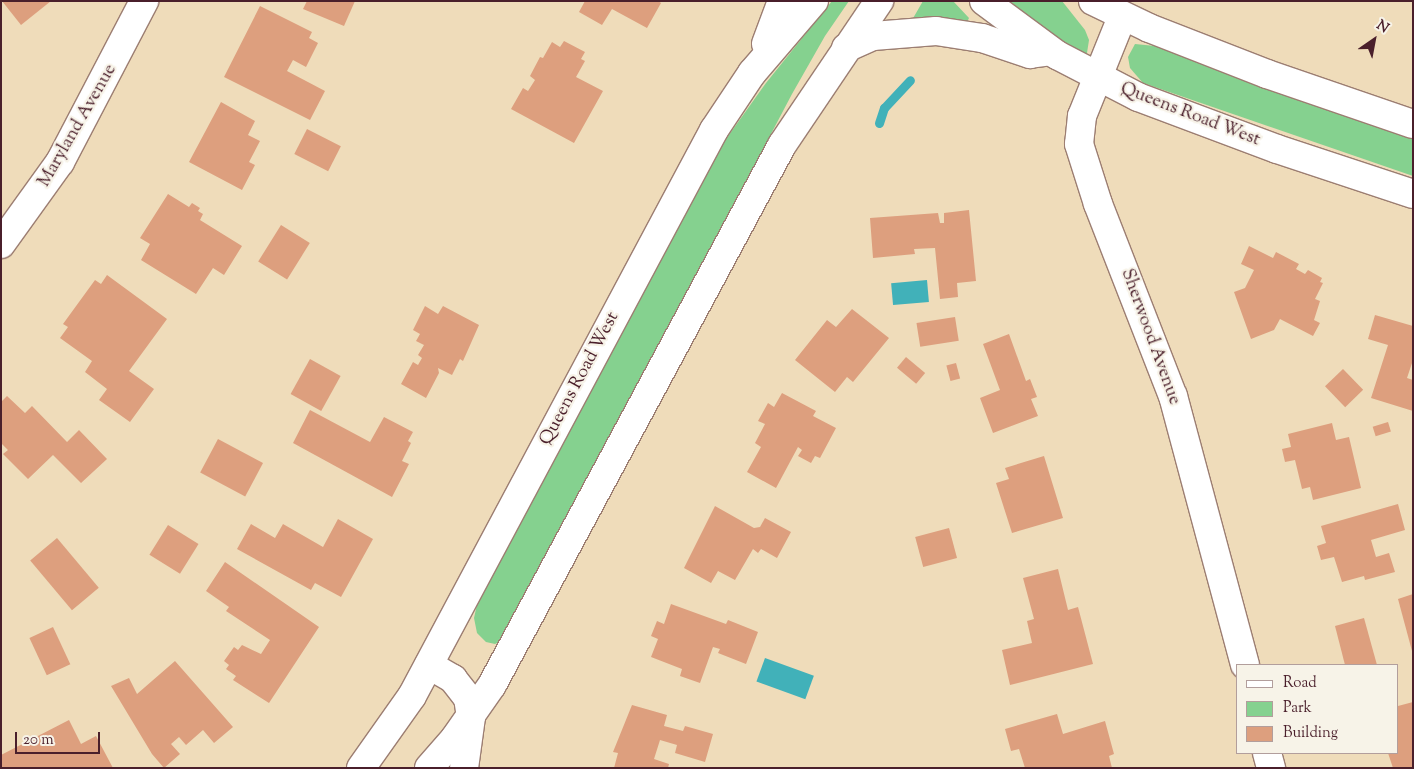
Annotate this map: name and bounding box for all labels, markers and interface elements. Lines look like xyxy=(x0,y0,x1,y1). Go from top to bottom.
north arrow xyxy=(1349,15,1399,65)
text: N xyxy=(1372,16,1392,39)
street label: Maryland Avenue xyxy=(34,61,122,191)
street label: Queens Road West xyxy=(1117,78,1263,152)
street label: Sherwood Avenue xyxy=(1115,266,1185,408)
street label: Queens Road West xyxy=(536,309,624,449)
legend xyxy=(1236,664,1399,754)
text: Road xyxy=(1283,673,1317,694)
text: Park xyxy=(1283,698,1312,719)
scale bar xyxy=(18,722,102,754)
text: Building xyxy=(1283,723,1338,744)
text: 20 m xyxy=(23,730,54,751)

